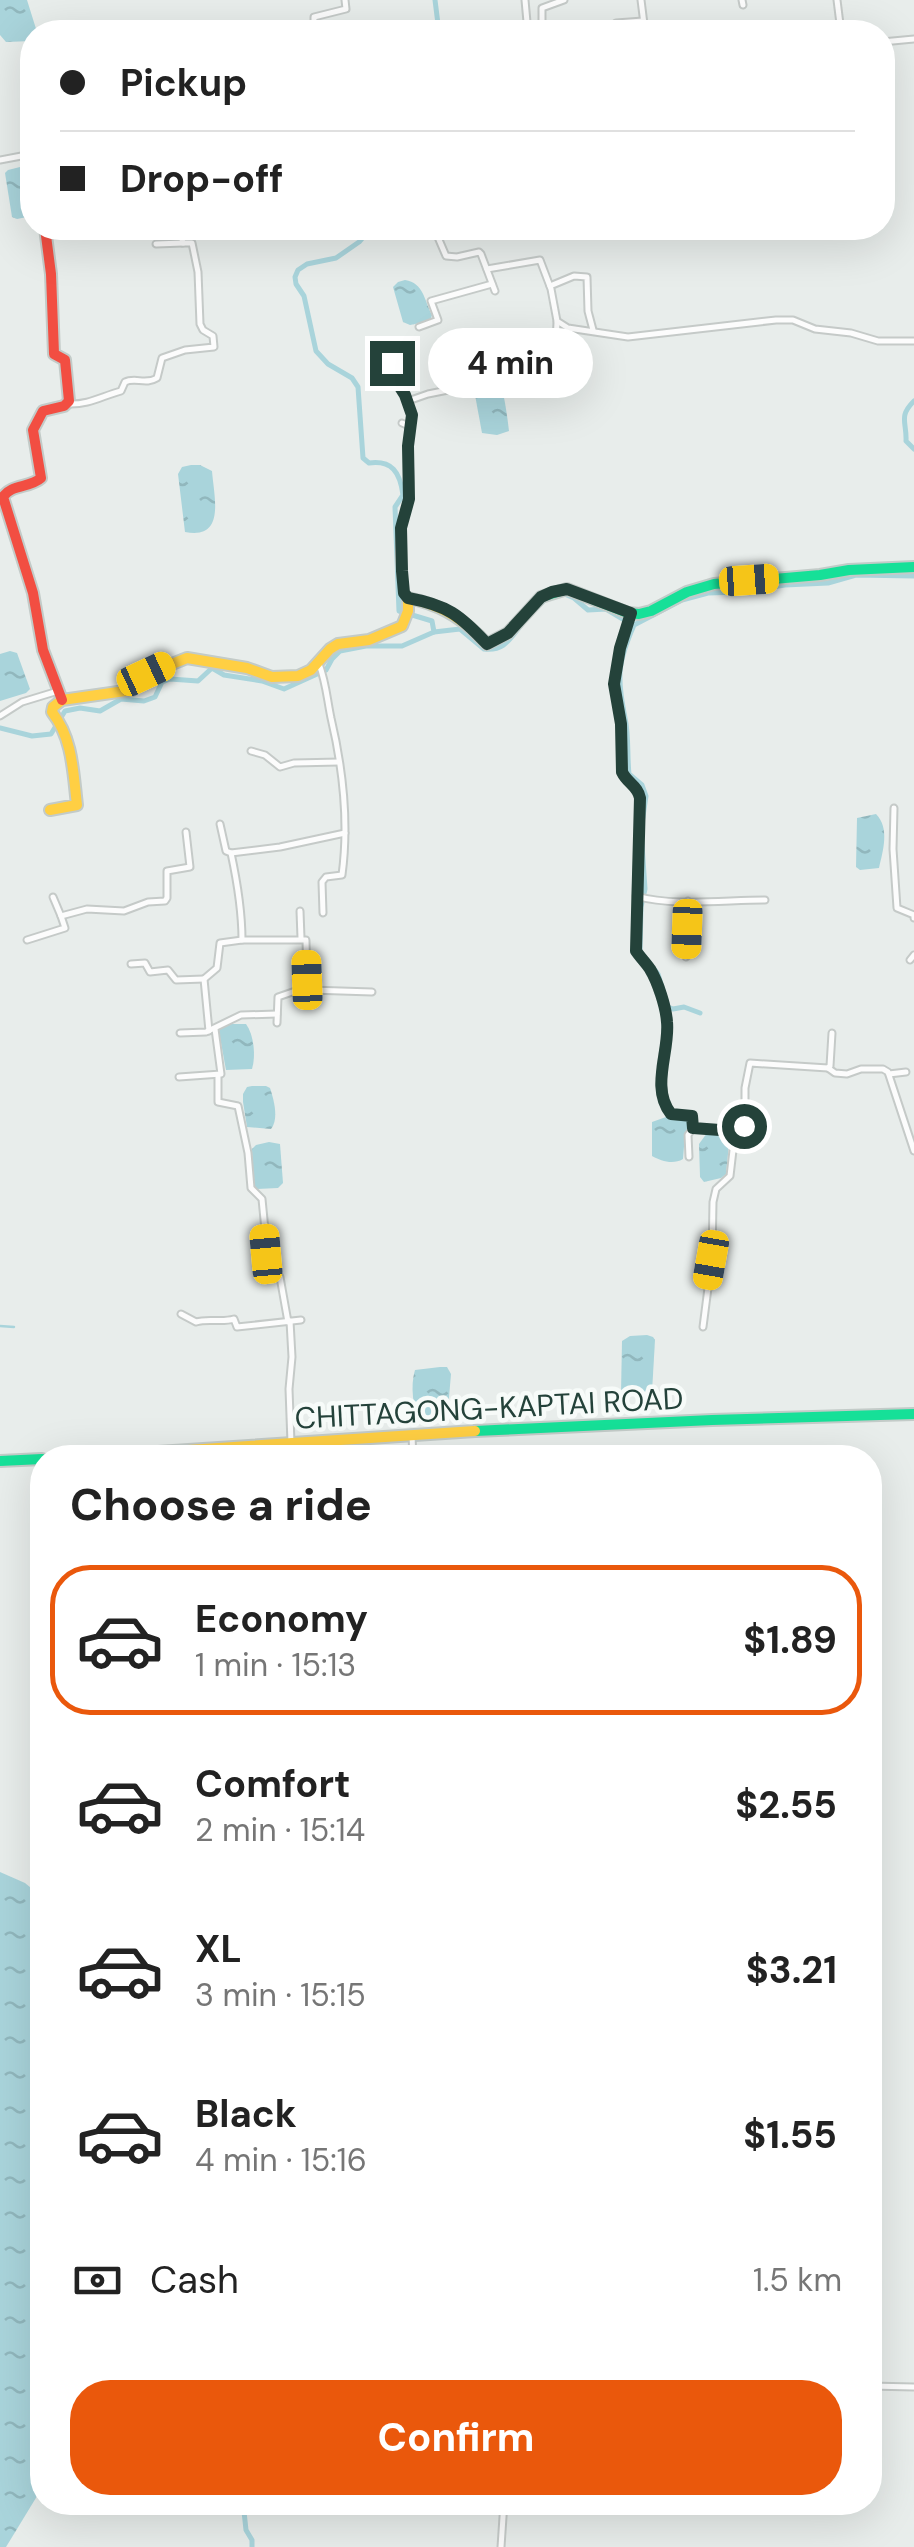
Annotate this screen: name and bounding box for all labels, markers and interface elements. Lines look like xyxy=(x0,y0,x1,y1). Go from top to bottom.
text: Pickup xyxy=(120,58,247,108)
text: Drop-off xyxy=(120,154,283,204)
callout: 4 min xyxy=(427,328,592,398)
route end xyxy=(370,341,415,386)
text: 4 min xyxy=(467,342,554,384)
car xyxy=(718,563,780,597)
car xyxy=(112,648,180,700)
car xyxy=(671,898,703,960)
car xyxy=(291,949,323,1011)
route start xyxy=(722,1104,767,1149)
car xyxy=(248,1223,284,1285)
car xyxy=(691,1228,731,1292)
street label: CHITTAGONG-KAPTAI ROAD xyxy=(294,1378,684,1438)
text: Choose a ride xyxy=(70,1475,372,1534)
text: Economy xyxy=(195,1594,368,1644)
icon: car xyxy=(75,1595,165,1685)
text: $1.89 xyxy=(743,1615,837,1665)
text: 1 min · 15:13 xyxy=(195,1644,356,1686)
text: Comfort xyxy=(195,1759,351,1809)
icon: car xyxy=(75,1760,165,1850)
text: $2.55 xyxy=(735,1780,837,1830)
text: 2 min · 15:14 xyxy=(195,1809,365,1851)
text: XL xyxy=(195,1924,242,1974)
icon: car xyxy=(75,1925,165,2015)
text: $3.21 xyxy=(746,1945,837,1995)
text: 3 min · 15:15 xyxy=(195,1974,366,2016)
text: Black xyxy=(195,2089,297,2139)
icon: car xyxy=(75,2090,165,2180)
text: $1.55 xyxy=(743,2110,837,2160)
text: 4 min · 15:16 xyxy=(195,2139,367,2181)
icon: cash xyxy=(70,2253,125,2308)
text: Cash xyxy=(150,2255,239,2305)
text: 1.5 km xyxy=(753,2259,842,2301)
button: Confirm xyxy=(70,2380,842,2495)

